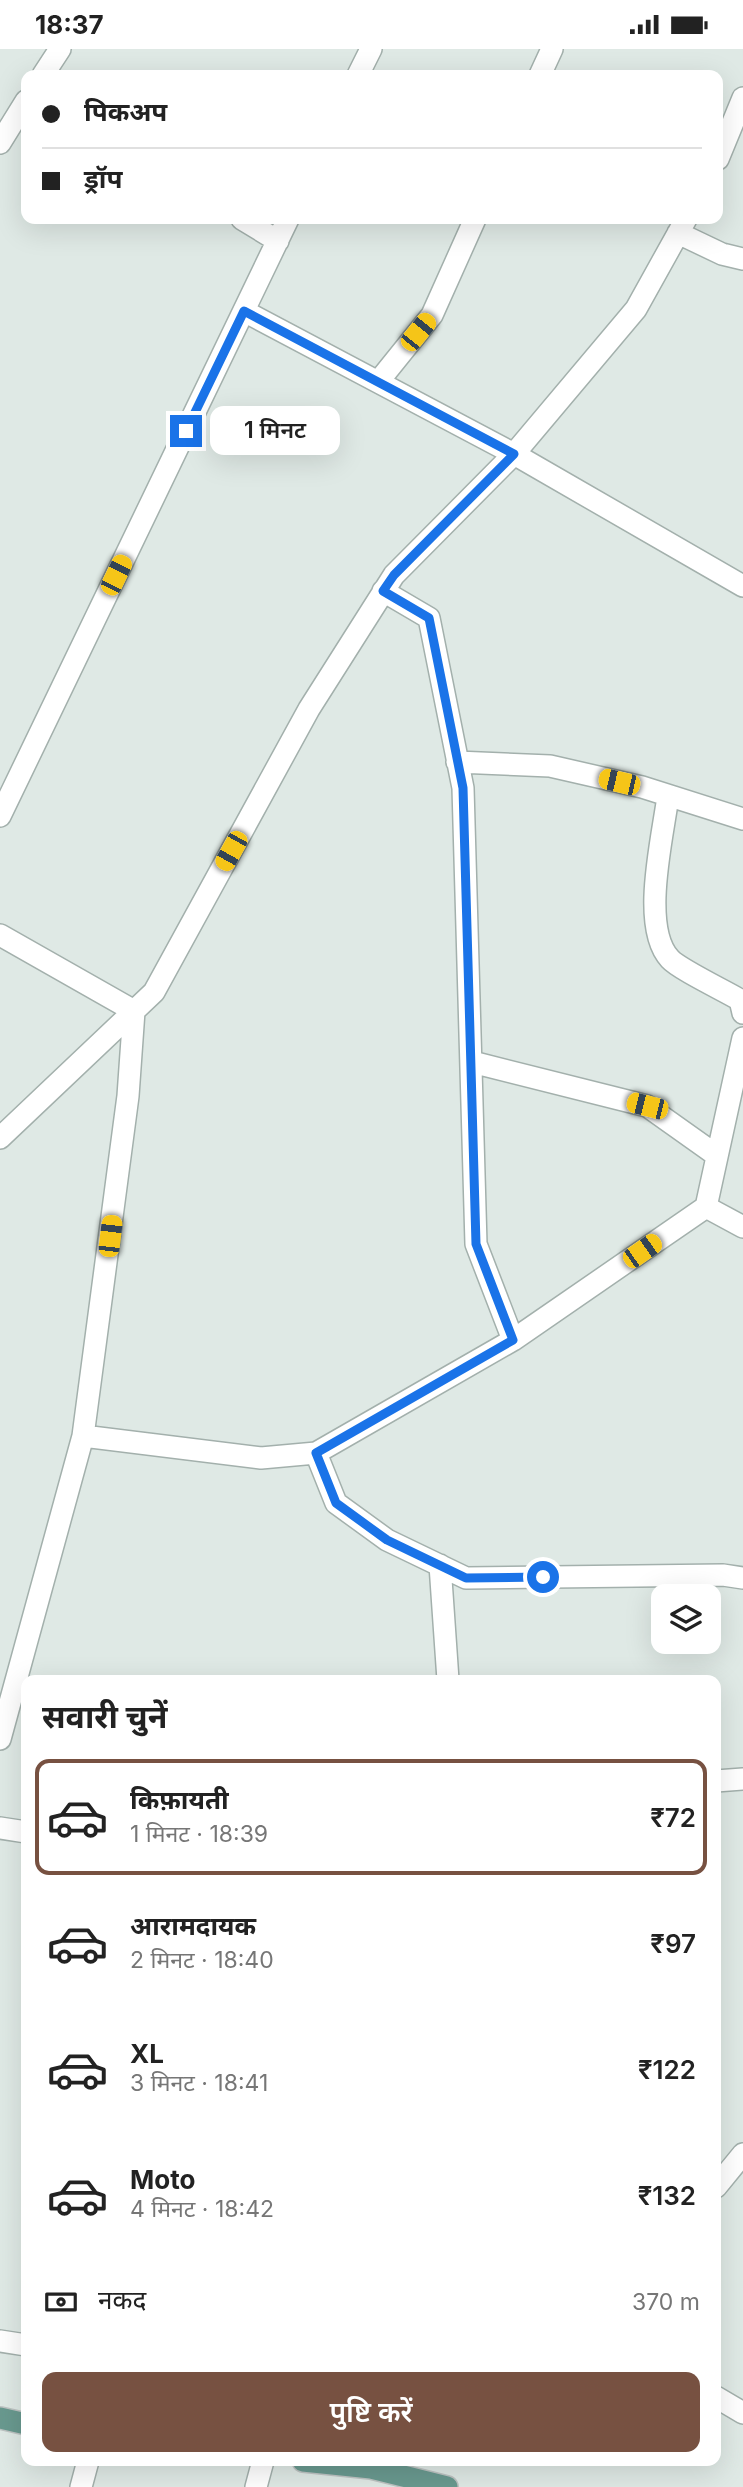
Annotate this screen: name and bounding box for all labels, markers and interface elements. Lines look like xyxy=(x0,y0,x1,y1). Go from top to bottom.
text: 18:37 xyxy=(35,9,104,40)
text: पिकअप xyxy=(84,96,167,127)
text: ड्रॉप xyxy=(84,163,122,194)
car xyxy=(397,309,440,355)
callout: 1 मिनट xyxy=(210,407,340,455)
route end xyxy=(170,415,202,447)
text: 1 मिनट xyxy=(244,416,306,444)
car xyxy=(98,552,135,598)
car xyxy=(597,767,642,797)
car xyxy=(212,828,251,874)
car xyxy=(625,1091,670,1121)
car xyxy=(98,1214,123,1258)
car xyxy=(619,1230,666,1272)
route start xyxy=(527,1561,559,1593)
map controls xyxy=(651,1584,721,1654)
button: layers xyxy=(651,1584,721,1654)
text: सवारी चुनें xyxy=(42,1697,167,1736)
text: किफ़ायती xyxy=(130,1784,229,1815)
icon: car xyxy=(46,1786,109,1849)
text: ₹72 xyxy=(650,1802,696,1833)
text: 1 मिनट · 18:39 xyxy=(130,1820,268,1848)
text: आरामदायक xyxy=(130,1910,256,1941)
icon: car xyxy=(46,1912,109,1975)
text: ₹97 xyxy=(650,1928,696,1959)
text: 2 मिनट · 18:40 xyxy=(130,1946,274,1974)
icon: car xyxy=(46,2038,109,2101)
text: XL xyxy=(130,2038,164,2069)
text: ₹122 xyxy=(638,2054,696,2085)
text: 3 मिनट · 18:41 xyxy=(130,2069,268,2097)
icon: car xyxy=(46,2164,109,2227)
text: Moto xyxy=(130,2164,195,2195)
text: ₹132 xyxy=(638,2180,696,2211)
text: 4 मिनट · 18:42 xyxy=(130,2195,274,2223)
icon: cash xyxy=(42,2283,80,2321)
text: नकद xyxy=(98,2284,146,2315)
text: 370 m xyxy=(632,2288,700,2316)
button: पुष्टि करें xyxy=(42,2372,700,2452)

